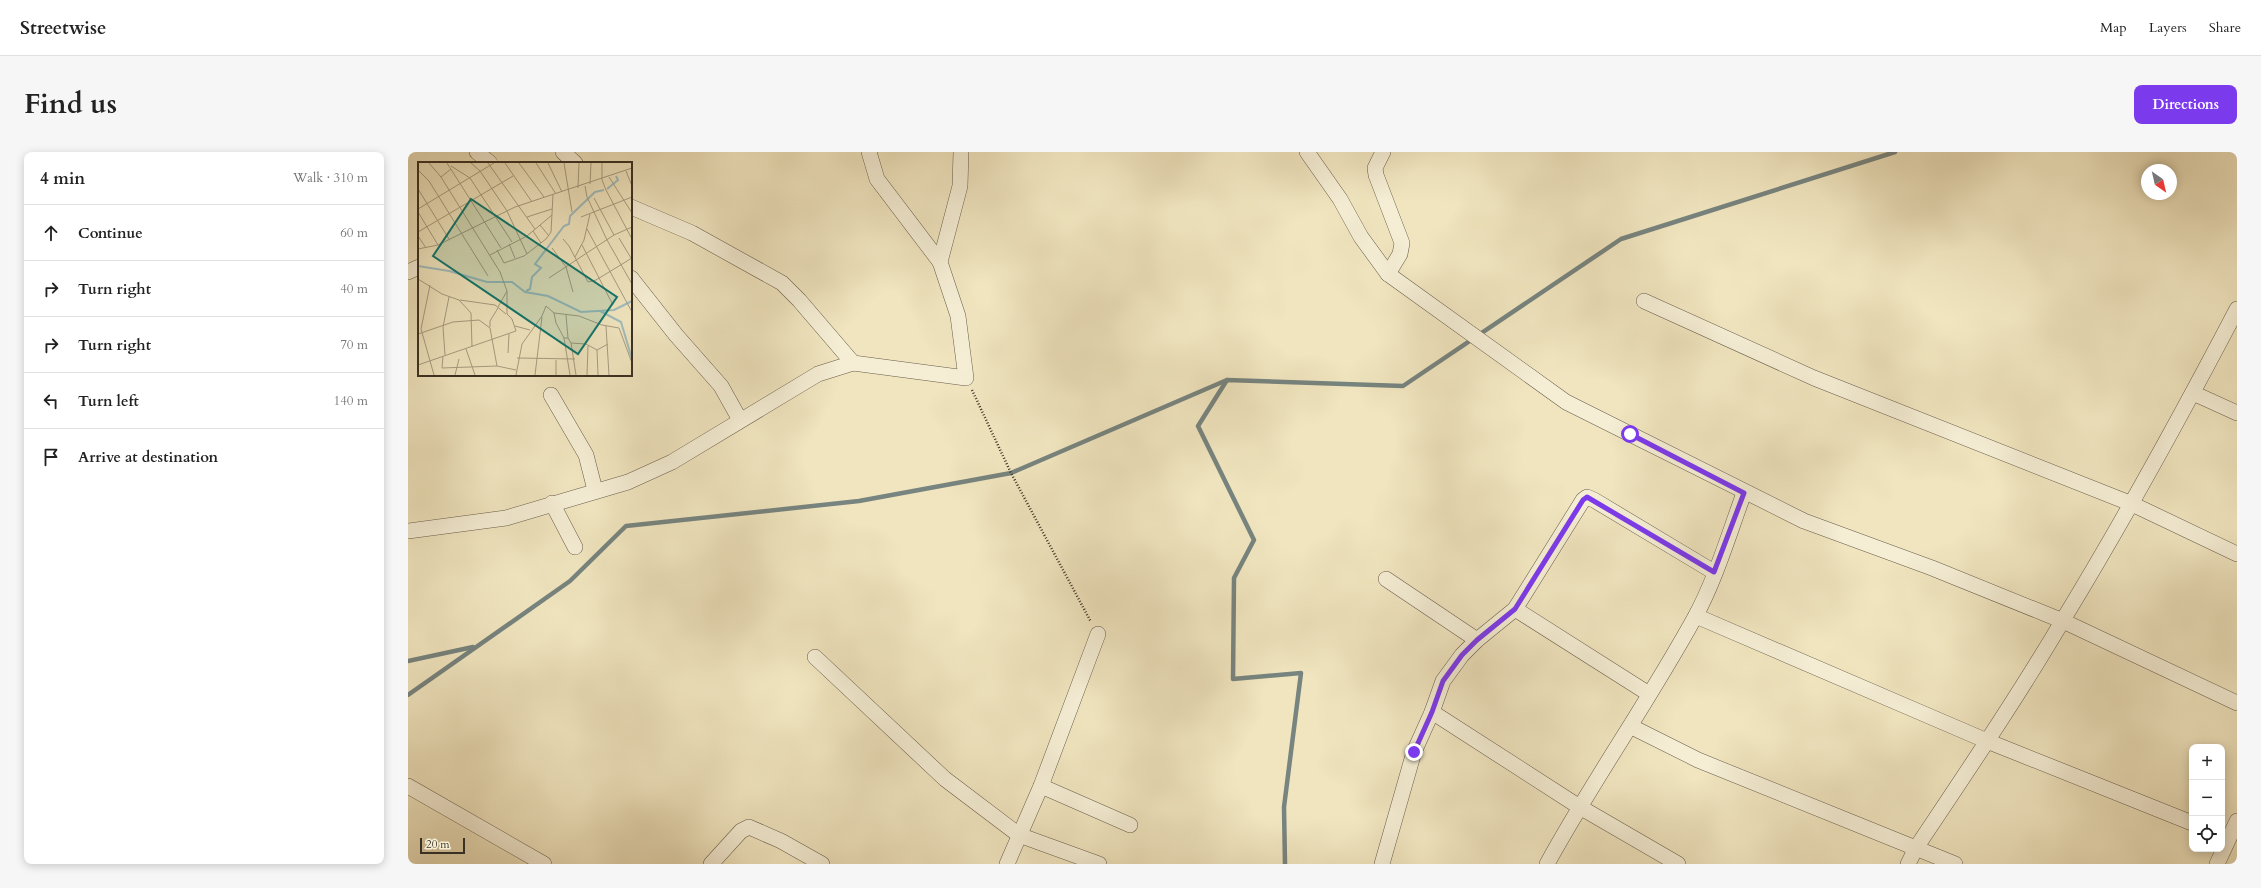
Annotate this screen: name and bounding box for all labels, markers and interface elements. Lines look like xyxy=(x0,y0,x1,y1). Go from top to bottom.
text: Streetwise xyxy=(20,15,107,41)
text: Map xyxy=(2100,18,2127,37)
text: Layers xyxy=(2149,18,2187,37)
text: Share xyxy=(2209,18,2241,37)
text: Find us xyxy=(24,85,117,123)
button: Directions xyxy=(2134,85,2237,124)
inset map xyxy=(418,162,632,376)
north arrow xyxy=(2141,164,2177,200)
text: 4 min xyxy=(40,167,85,190)
text: Walk · 310 m xyxy=(293,169,368,187)
icon: ahead xyxy=(40,222,62,244)
text: Continue xyxy=(78,223,143,243)
text: 60 m xyxy=(340,224,368,242)
icon: right xyxy=(40,278,62,300)
text: Turn right xyxy=(78,279,151,299)
text: 40 m xyxy=(340,280,368,298)
icon: right xyxy=(40,334,62,356)
text: Turn right xyxy=(78,335,151,355)
text: 70 m xyxy=(340,336,368,354)
icon: left xyxy=(40,390,62,412)
text: Turn left xyxy=(78,391,139,411)
text: 140 m xyxy=(334,392,368,410)
route start xyxy=(1621,425,1639,443)
icon: arrive xyxy=(40,446,62,468)
text: Arrive at destination xyxy=(78,447,218,467)
route end xyxy=(1405,743,1423,761)
map controls xyxy=(2189,744,2225,852)
button: + xyxy=(2189,744,2225,780)
button: − xyxy=(2189,780,2225,816)
button: locate xyxy=(2189,816,2225,852)
scale bar xyxy=(420,836,465,855)
text: 20 m xyxy=(426,837,450,852)

